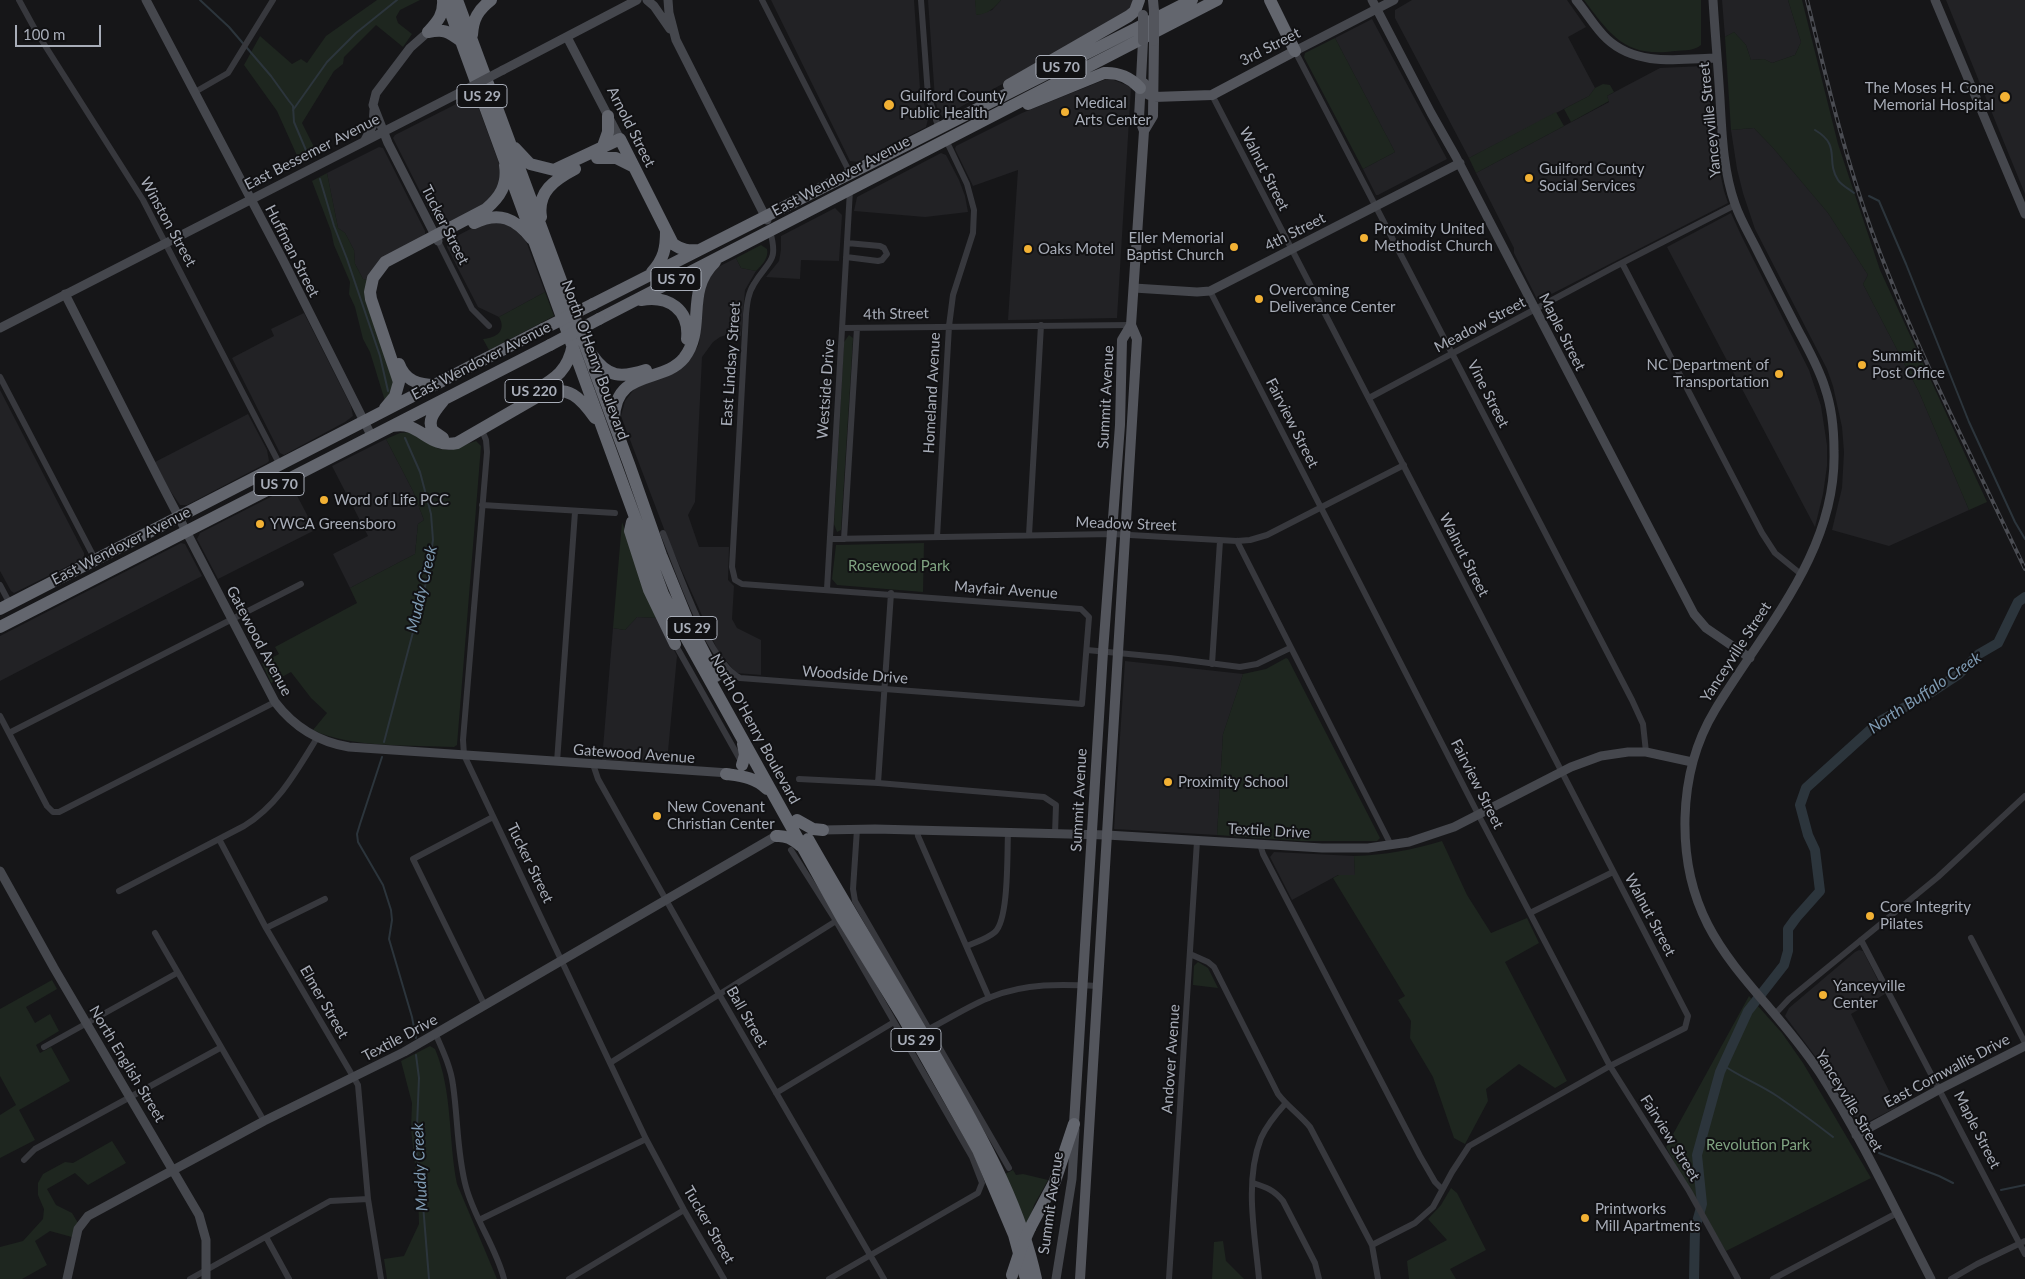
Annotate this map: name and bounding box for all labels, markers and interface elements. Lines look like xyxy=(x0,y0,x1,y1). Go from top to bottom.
scale bar xyxy=(18,15,104,47)
street label: 3rd Street xyxy=(1237,24,1303,70)
text: 100 m xyxy=(23,25,65,43)
road number: US 70 xyxy=(1036,56,1086,78)
street label: Yanceyville Street xyxy=(1695,62,1725,178)
place label: The Moses H. Cone Memorial Hospital xyxy=(1865,79,1994,114)
road number: US 29 xyxy=(457,84,507,108)
street label: Arnold Street xyxy=(603,84,659,170)
place label: Guilford County Public Health xyxy=(900,87,1005,122)
marker: The Moses H. Cone Memorial Hospital xyxy=(1998,90,2012,104)
place label: Medical Arts Center xyxy=(1075,94,1151,129)
marker: Guilford County Public Health xyxy=(882,98,896,112)
marker: Medical Arts Center xyxy=(1059,106,1071,118)
street label: East Bessemer Avenue xyxy=(241,110,383,194)
street label: Walnut Street xyxy=(1235,124,1293,214)
street label: East Wendover Avenue xyxy=(769,132,913,220)
place label: Guilford County Social Services xyxy=(1539,160,1644,195)
marker: Guilford County Social Services xyxy=(1523,172,1535,184)
street label: Winston Street xyxy=(136,174,200,270)
street label: Tucker Street xyxy=(417,182,473,268)
street label: Huffman Street xyxy=(261,202,323,300)
street label: 4th Street xyxy=(1262,209,1328,255)
place label: Proximity United Methodist Church xyxy=(1374,220,1493,255)
place label: Eller Memorial Baptist Church xyxy=(1126,229,1224,264)
marker: Proximity United Methodist Church xyxy=(1358,232,1370,244)
place label: Oaks Motel xyxy=(1038,240,1114,258)
marker: Eller Memorial Baptist Church xyxy=(1228,241,1240,253)
marker: Oaks Motel xyxy=(1022,243,1034,255)
road number: US 70 xyxy=(651,268,701,290)
street label: North O'Henry Boulevard xyxy=(558,278,632,442)
place label: Overcoming Deliverance Center xyxy=(1269,281,1396,316)
street label: Maple Street xyxy=(1535,290,1589,374)
marker: Overcoming Deliverance Center xyxy=(1253,293,1265,305)
street label: Meadow Street xyxy=(1431,293,1529,357)
street label: East Lindsay Street xyxy=(718,301,744,427)
street label: 4th Street xyxy=(863,304,929,324)
street label: East Wendover Avenue xyxy=(408,318,554,404)
street label: Homeland Avenue xyxy=(920,332,944,454)
street label: Westside Drive xyxy=(814,338,838,440)
street label: Summit Avenue xyxy=(1094,345,1118,449)
place label: Summit Post Office xyxy=(1872,347,1945,382)
place label: NC Department of Transportation xyxy=(1646,356,1769,391)
street label: Vine Street xyxy=(1463,357,1513,431)
marker: Summit Post Office xyxy=(1856,359,1868,371)
marker: NC Department of Transportation xyxy=(1773,368,1785,380)
street label: Fairview Street xyxy=(1262,375,1322,471)
road number: US 220 xyxy=(505,380,563,402)
road number: US 70 xyxy=(254,472,304,496)
place label: Word of Life PCC xyxy=(334,491,449,509)
marker: Word of Life PCC xyxy=(318,494,330,506)
street label: East Wendover Avenue xyxy=(48,503,194,589)
street label: Walnut Street xyxy=(1435,510,1493,600)
street label: Meadow Street xyxy=(1075,513,1177,535)
place label: YWCA Greensboro xyxy=(270,515,396,533)
marker: YWCA Greensboro xyxy=(254,518,266,530)
water label: Muddy Creek xyxy=(403,544,441,634)
park label: Rosewood Park xyxy=(848,557,950,575)
street label: Mayfair Avenue xyxy=(954,577,1058,603)
street label: Gatewood Avenue xyxy=(222,583,296,699)
street label: Yanceyville Street xyxy=(1697,599,1775,705)
road number: US 29 xyxy=(667,616,717,640)
water label: North Buffalo Creek xyxy=(1865,648,1985,738)
street label: North O'Henry Boulevard xyxy=(706,651,804,807)
street label: Woodside Drive xyxy=(801,662,909,688)
street label: Fairview Street xyxy=(1447,736,1507,832)
street label: Gatewood Avenue xyxy=(573,741,695,767)
street label: Summit Avenue xyxy=(1067,748,1091,852)
place label: Proximity School xyxy=(1178,773,1288,791)
marker: Proximity School xyxy=(1162,776,1174,788)
place label: New Covenant Christian Center xyxy=(667,798,775,833)
marker: New Covenant Christian Center xyxy=(651,810,663,822)
street label: Tucker Street xyxy=(503,820,557,906)
street label: Textile Drive xyxy=(1227,820,1311,842)
street label: Walnut Street xyxy=(1621,871,1679,959)
place label: Core Integrity Pilates xyxy=(1880,898,1971,933)
marker: Core Integrity Pilates xyxy=(1864,910,1876,922)
street label: Elmer Street xyxy=(296,962,352,1042)
place label: Yanceyville Center xyxy=(1833,977,1905,1012)
street label: Ball Street xyxy=(722,983,772,1051)
marker: Yanceyville Center xyxy=(1817,989,1829,1001)
street label: North English Street xyxy=(85,1002,169,1126)
street label: Andover Avenue xyxy=(1158,1004,1184,1114)
street label: Textile Drive xyxy=(359,1011,441,1065)
road number: US 29 xyxy=(891,1028,941,1052)
street label: East Cornwallis Drive xyxy=(1881,1030,2013,1112)
street label: Yanceyville Street xyxy=(1811,1047,1887,1155)
street label: Maple Street xyxy=(1950,1088,2004,1172)
street label: Fairview Street xyxy=(1636,1092,1704,1184)
water label: Muddy Creek xyxy=(408,1122,432,1212)
park label: Revolution Park xyxy=(1706,1136,1810,1154)
street label: Summit Avenue xyxy=(1035,1151,1067,1255)
street label: Tucker Street xyxy=(680,1183,738,1267)
place label: Printworks Mill Apartments xyxy=(1595,1200,1701,1235)
marker: Printworks Mill Apartments xyxy=(1579,1212,1591,1224)

